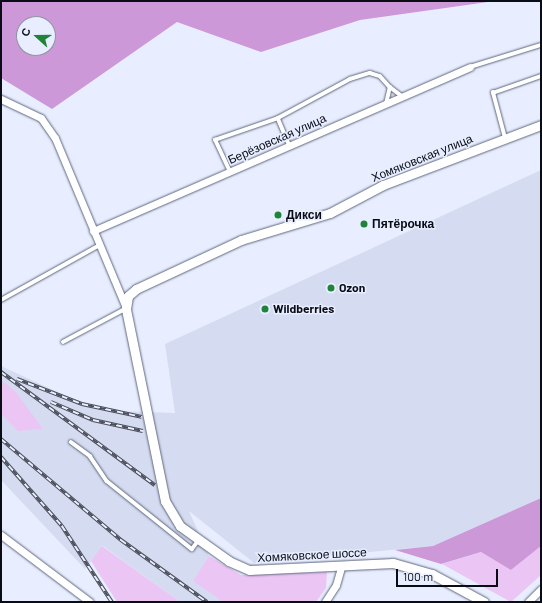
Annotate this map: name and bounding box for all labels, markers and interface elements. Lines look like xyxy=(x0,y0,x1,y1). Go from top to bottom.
north arrow xyxy=(16,16,56,56)
text: С xyxy=(18,26,33,38)
street label: Берёзовская улица xyxy=(226,111,328,167)
street label: Хомяковская улица xyxy=(369,131,475,185)
place label: Дикси xyxy=(286,208,322,222)
marker: Дикси xyxy=(273,210,283,220)
place label: Пятёрочка xyxy=(372,217,434,231)
marker: Пятёрочка xyxy=(359,219,369,229)
place label: Ozon xyxy=(339,281,365,295)
marker: Ozon xyxy=(326,283,336,293)
place label: Wildberries xyxy=(273,302,334,316)
marker: Wildberries xyxy=(260,304,270,314)
street label: Хомяковское шоссе xyxy=(257,545,367,565)
scale bar xyxy=(398,561,500,587)
text: 100 m xyxy=(403,569,433,583)

